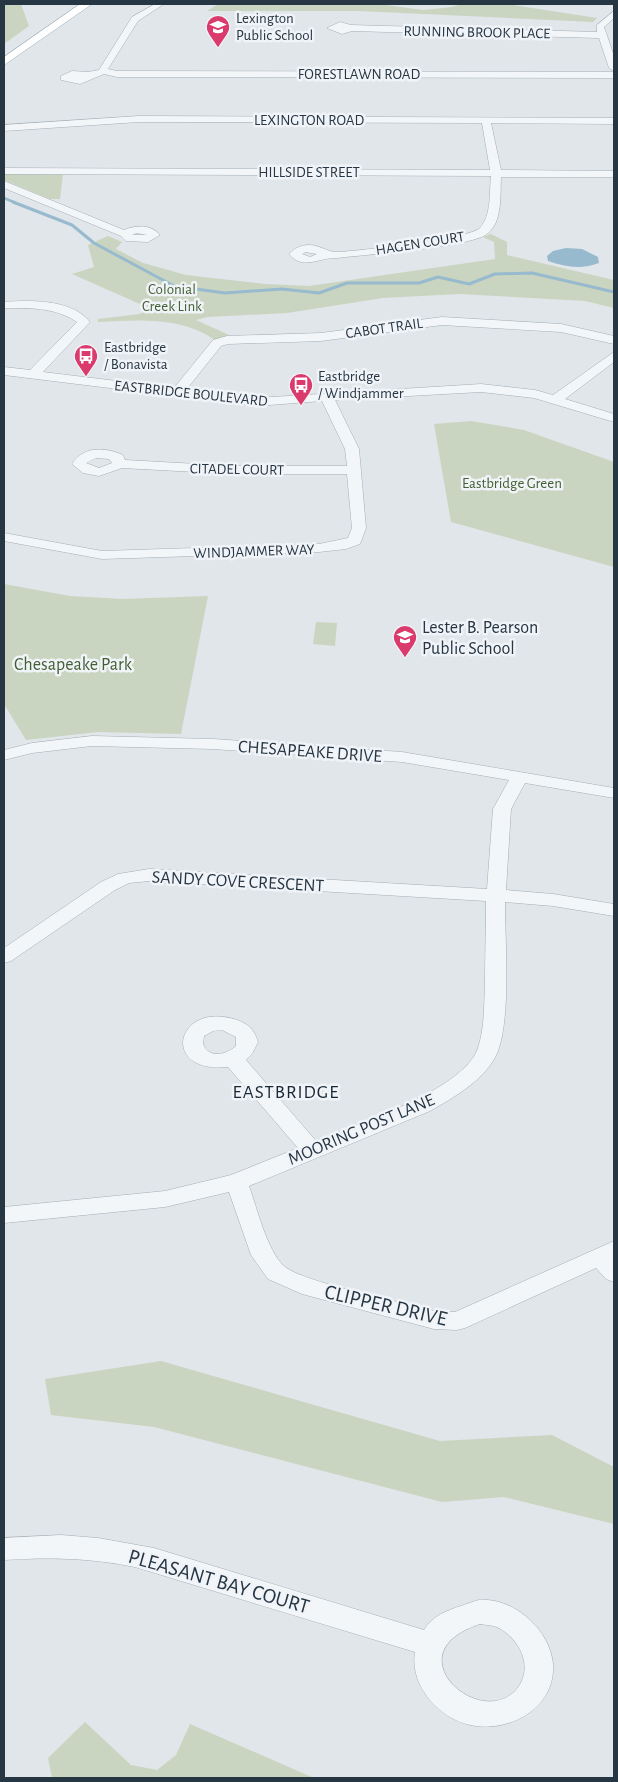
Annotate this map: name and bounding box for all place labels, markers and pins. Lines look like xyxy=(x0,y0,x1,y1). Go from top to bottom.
place label: Lexington Public School xyxy=(236,11,313,43)
school or university icon: Lexington Public School xyxy=(205,14,231,48)
place label: Eastbridge / Bonavista xyxy=(104,340,168,372)
bus stop icon: Eastbridge / Bonavista xyxy=(73,343,99,377)
place label: Eastbridge / Windjammer xyxy=(318,369,404,401)
bus stop icon: Eastbridge / Windjammer xyxy=(288,372,314,406)
place label: Lester B. Pearson Public School xyxy=(422,619,538,658)
school or university icon: Lester B. Pearson Public School xyxy=(392,624,418,658)

